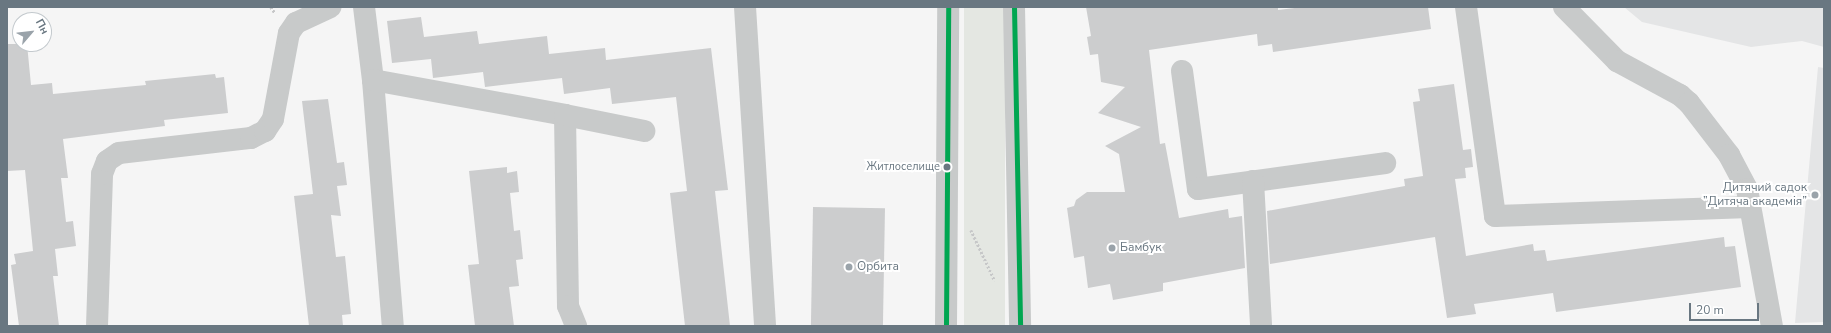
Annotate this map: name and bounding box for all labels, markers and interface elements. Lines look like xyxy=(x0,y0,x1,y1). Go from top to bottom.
north arrow xyxy=(12,12,52,52)
text: Пн xyxy=(32,16,52,37)
place label: Житлоселище xyxy=(867,160,940,174)
marker: Житлоселище xyxy=(942,162,952,172)
place label: Дитячий садок ”Дитяча академія” xyxy=(1703,181,1807,209)
marker: Дитячий садок ”Дитяча академія” xyxy=(1810,190,1820,200)
place label: Бамбук xyxy=(1120,241,1162,255)
marker: Бамбук xyxy=(1107,243,1117,253)
place label: Орбита xyxy=(857,260,899,274)
marker: Орбита xyxy=(844,262,854,272)
scale bar xyxy=(1691,295,1761,321)
text: 20 m xyxy=(1696,302,1724,318)

